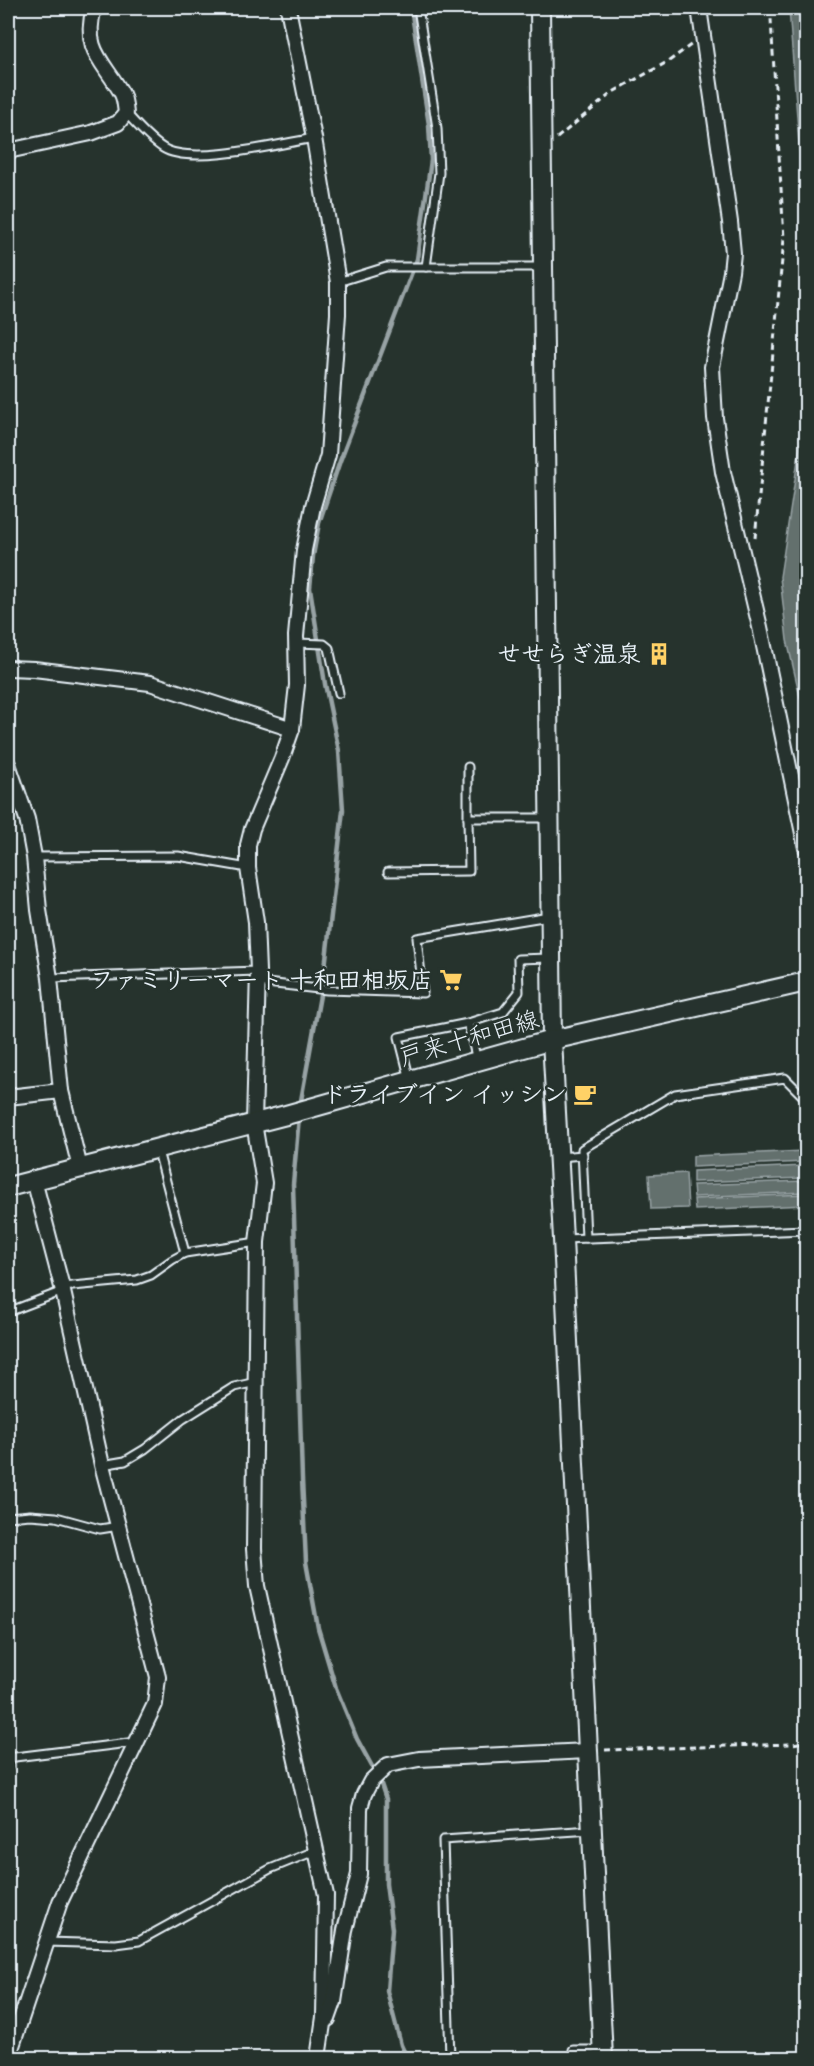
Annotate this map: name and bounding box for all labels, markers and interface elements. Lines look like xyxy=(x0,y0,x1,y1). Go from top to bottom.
place label: せせらぎ温泉 xyxy=(497,639,641,674)
building icon: せせらぎ温泉 xyxy=(646,641,672,667)
place label: ファミリーマート 十和田相坂店 xyxy=(90,965,433,1000)
supermarket icon: ファミリーマート 十和田相坂店 xyxy=(438,967,464,993)
street label: 戸来十和田線 xyxy=(396,1004,544,1077)
place label: ドライブイン イッシン xyxy=(322,1079,567,1114)
cafe icon: ドライブイン イッシン xyxy=(572,1081,598,1107)

